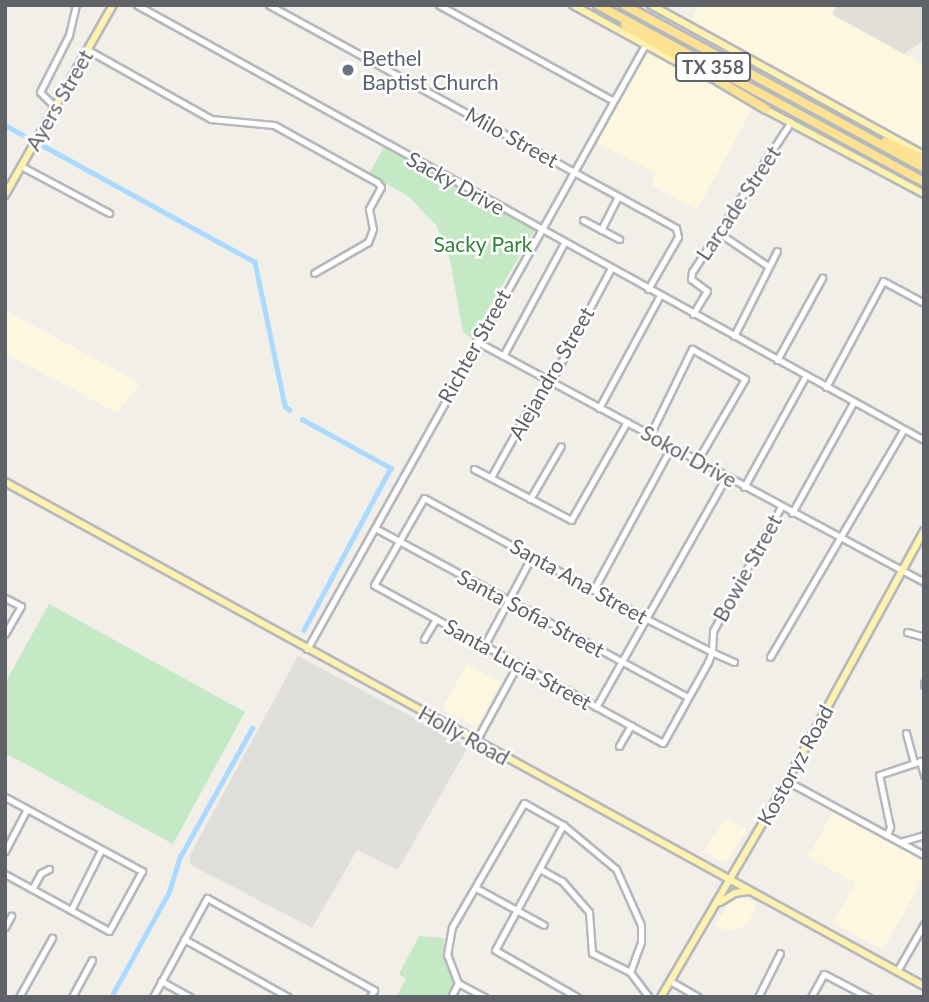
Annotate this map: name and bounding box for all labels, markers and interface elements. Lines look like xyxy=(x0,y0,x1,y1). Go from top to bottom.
street label: Ayers Street xyxy=(20,45,98,155)
place label: Bethel Baptist Church xyxy=(362,45,499,95)
road number: TX 358 xyxy=(674,52,752,82)
marker: Bethel Baptist Church xyxy=(340,62,356,78)
street label: Milo Street xyxy=(461,101,563,173)
street label: Larcade Street xyxy=(691,141,785,265)
street label: Sacky Drive xyxy=(402,146,510,220)
park label: Sacky Park xyxy=(433,231,533,257)
street label: Richter Street xyxy=(432,285,516,407)
street label: Alejandro Street xyxy=(503,302,599,444)
street label: Sokol Drive xyxy=(637,419,741,493)
street label: Bowie Street xyxy=(707,510,787,626)
street label: Santa Ana Street xyxy=(506,533,652,629)
street label: Santa Sofia Street xyxy=(453,564,609,662)
street label: Santa Lucia Street xyxy=(440,613,596,715)
street label: Holly Road xyxy=(414,700,514,770)
street label: Kostoryz Road xyxy=(752,701,838,829)

